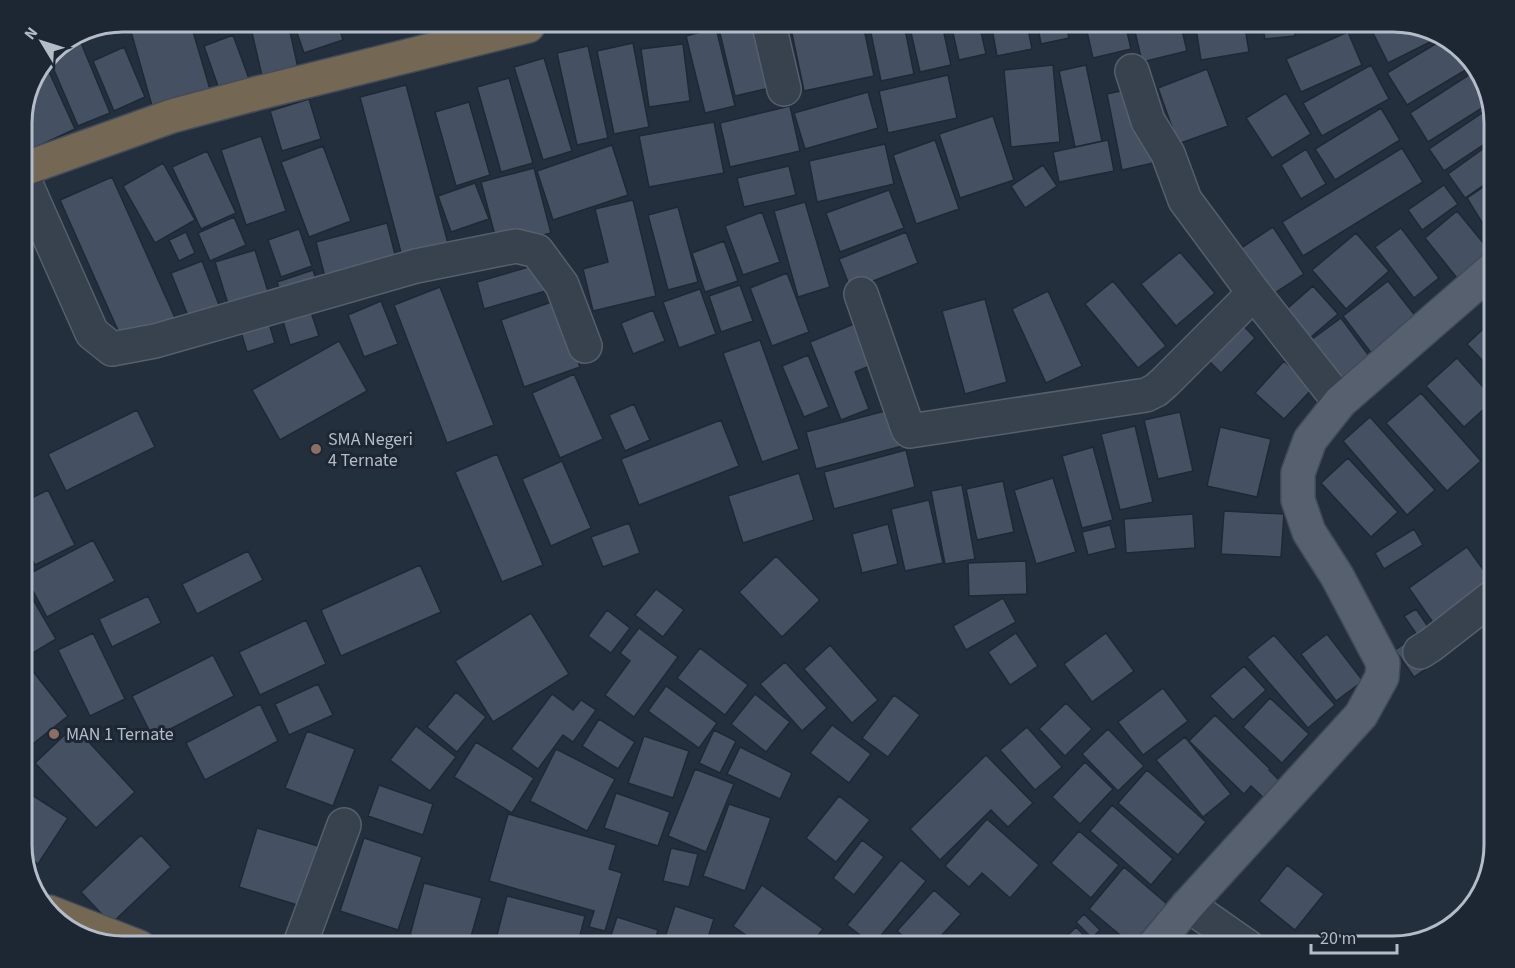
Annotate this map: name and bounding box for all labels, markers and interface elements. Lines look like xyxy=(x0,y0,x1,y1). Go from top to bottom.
north arrow xyxy=(12,12,72,72)
text: N xyxy=(19,22,43,44)
place label: SMA Negeri 4 Ternate xyxy=(328,427,413,473)
marker: SMA Negeri 4 Ternate xyxy=(309,442,323,456)
place label: MAN 1 Ternate xyxy=(66,722,174,747)
marker: MAN 1 Ternate xyxy=(47,727,61,741)
scale bar xyxy=(1311,917,1396,955)
text: 20 m xyxy=(1320,926,1356,951)

